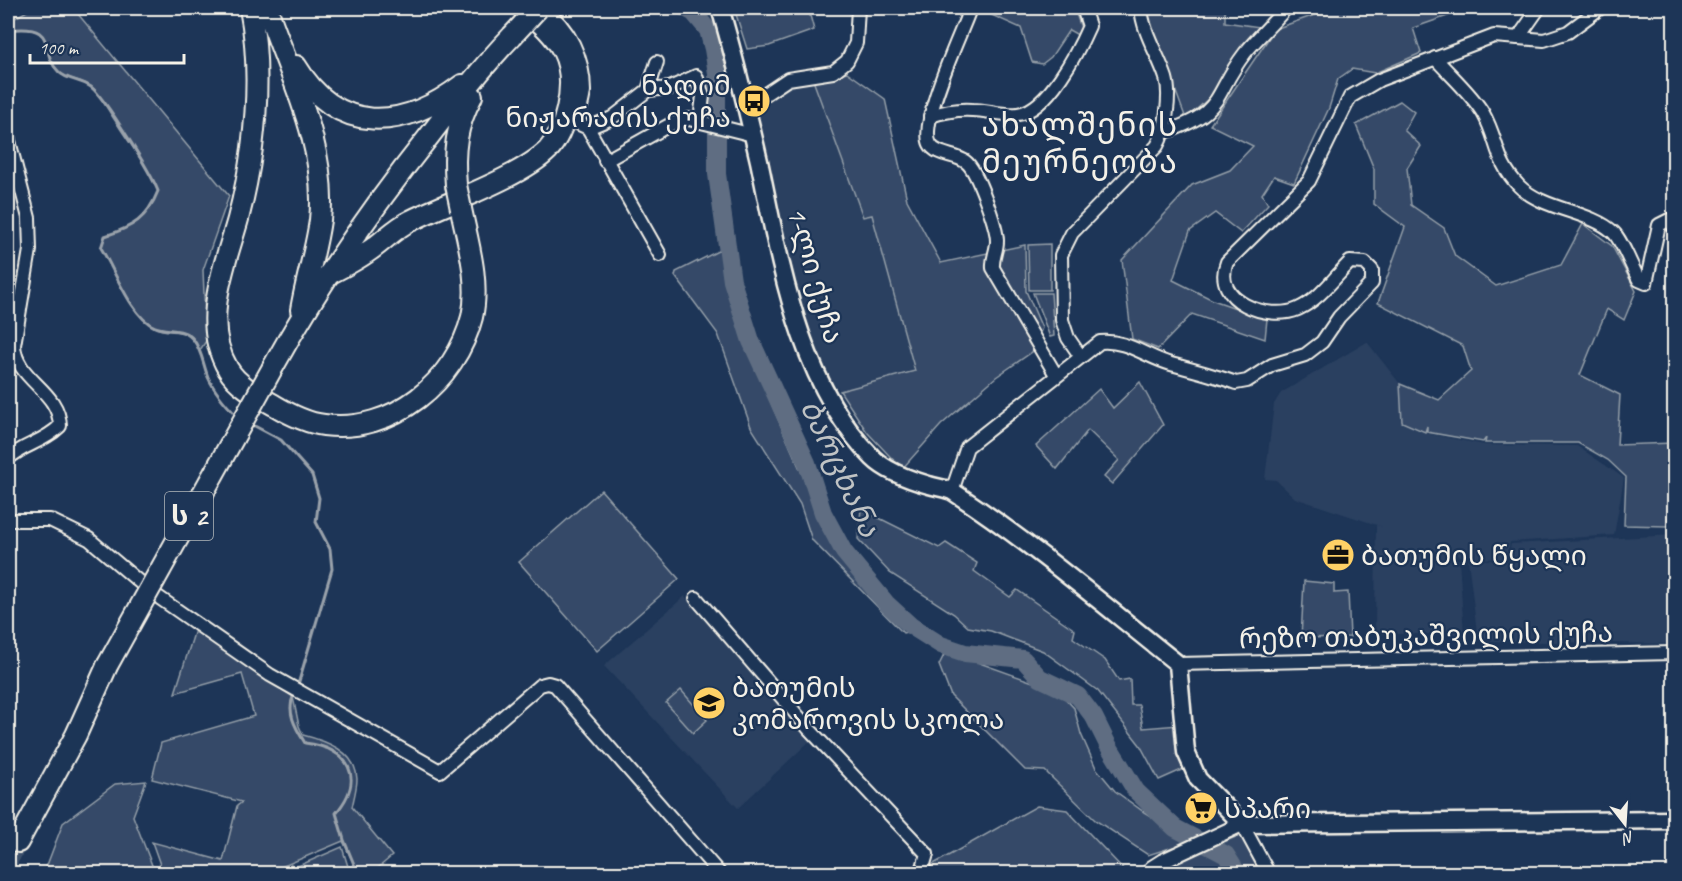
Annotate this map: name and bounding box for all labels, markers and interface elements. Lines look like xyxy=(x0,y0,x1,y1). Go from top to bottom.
scale bar xyxy=(30,27,184,65)
text: 100 m xyxy=(39,37,80,59)
place label: ნადიმ ნიჟარაძის ქუჩა xyxy=(505,68,731,135)
bus stop icon: ნადიმ ნიჟარაძის ქუჩა xyxy=(736,83,772,119)
district label: ახალშენის მეურნეობა xyxy=(981,105,1179,183)
street label: 1-ლი ქუჩა xyxy=(779,203,852,347)
water label: ბარცხანა xyxy=(792,393,889,543)
road number: ს 2 xyxy=(165,492,213,540)
office icon: ბათუმის წყალი xyxy=(1320,537,1356,573)
place label: ბათუმის წყალი xyxy=(1361,538,1587,573)
street label: რეზო თაბუკაშვილის ქუჩა xyxy=(1239,615,1613,656)
place label: ბათუმის კომაროვის სკოლა xyxy=(732,670,1004,737)
school or university icon: ბათუმის კომაროვის სკოლა xyxy=(691,685,727,721)
supermarket icon: სპარი xyxy=(1183,790,1219,826)
place label: სპარი xyxy=(1224,791,1311,826)
north arrow xyxy=(1595,794,1655,854)
text: N xyxy=(1618,826,1637,849)

